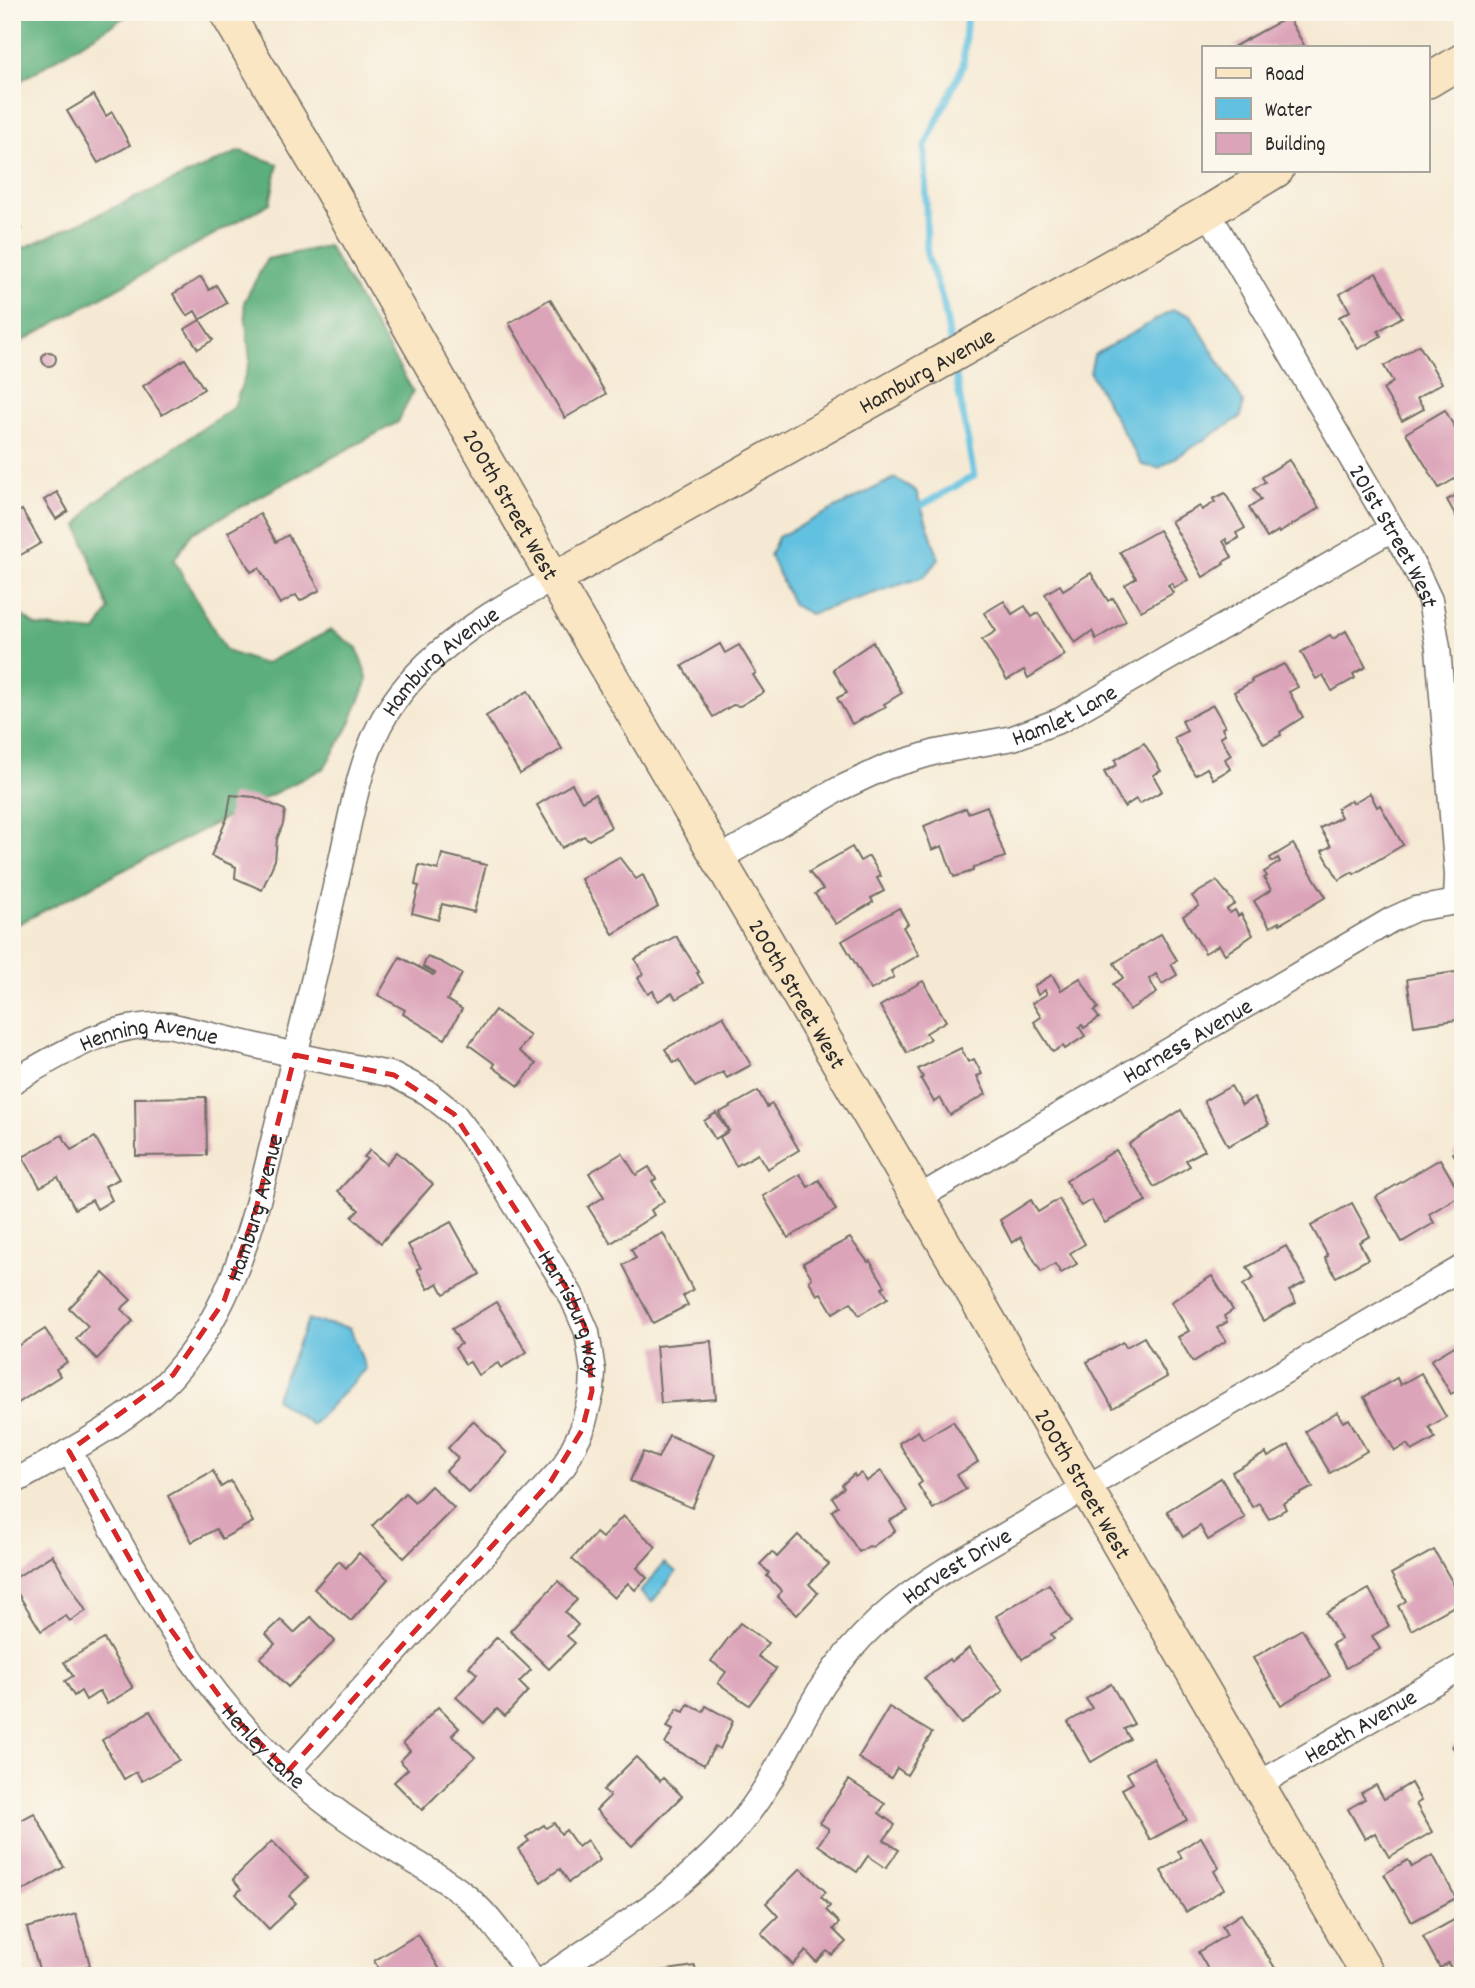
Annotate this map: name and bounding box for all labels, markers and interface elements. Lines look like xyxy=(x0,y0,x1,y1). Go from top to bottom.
legend xyxy=(1202,46,1430,172)
text: Road xyxy=(1265,61,1304,91)
text: Water xyxy=(1265,97,1312,127)
text: Building xyxy=(1265,131,1325,161)
street label: Hamburg Avenue xyxy=(853,321,1002,425)
street label: 200th Street West xyxy=(452,424,565,588)
street label: 201st Street West xyxy=(1338,459,1445,610)
street label: Hamburg Avenue xyxy=(375,599,507,724)
street label: Hamlet Lane xyxy=(1007,677,1124,757)
street label: 200th Street West xyxy=(738,914,853,1077)
street label: Harness Avenue xyxy=(1117,991,1260,1094)
street label: Henning Avenue xyxy=(74,1011,221,1063)
street label: Hamburg Avenue xyxy=(219,1131,294,1287)
street label: Harrisburg Way xyxy=(527,1244,607,1379)
street label: 200th Street West xyxy=(1024,1403,1138,1567)
street label: Harvest Drive xyxy=(896,1521,1019,1614)
street label: Heath Avenue xyxy=(1299,1682,1424,1774)
street label: Henley Lane xyxy=(212,1698,312,1799)

